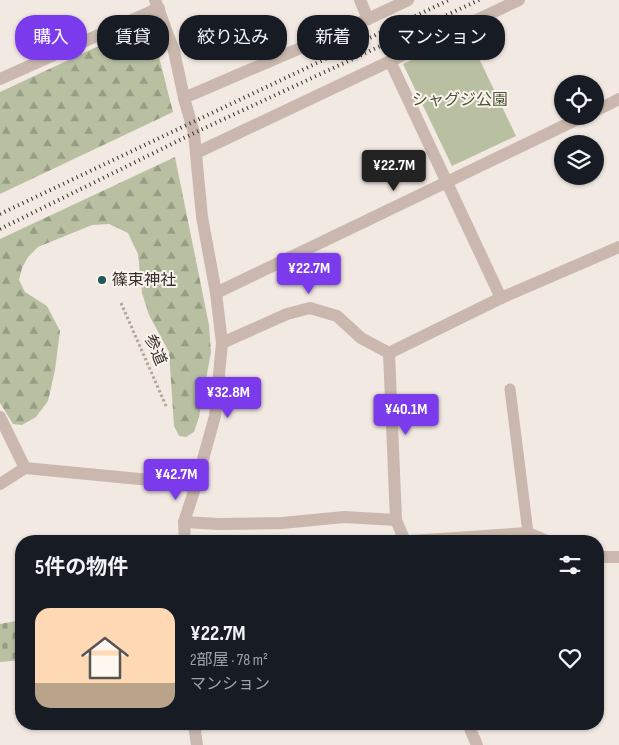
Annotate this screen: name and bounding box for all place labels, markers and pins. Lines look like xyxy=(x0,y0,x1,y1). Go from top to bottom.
pin: ¥22.7M xyxy=(353,150,435,192)
pin: ¥22.7M xyxy=(268,252,350,295)
place label: 篠束神社 xyxy=(112,271,176,290)
marker: 篠束神社 xyxy=(96,274,108,286)
pin: ¥32.8M xyxy=(187,376,269,419)
pin: ¥40.1M xyxy=(365,394,447,436)
pin: ¥42.7M xyxy=(135,458,217,501)

